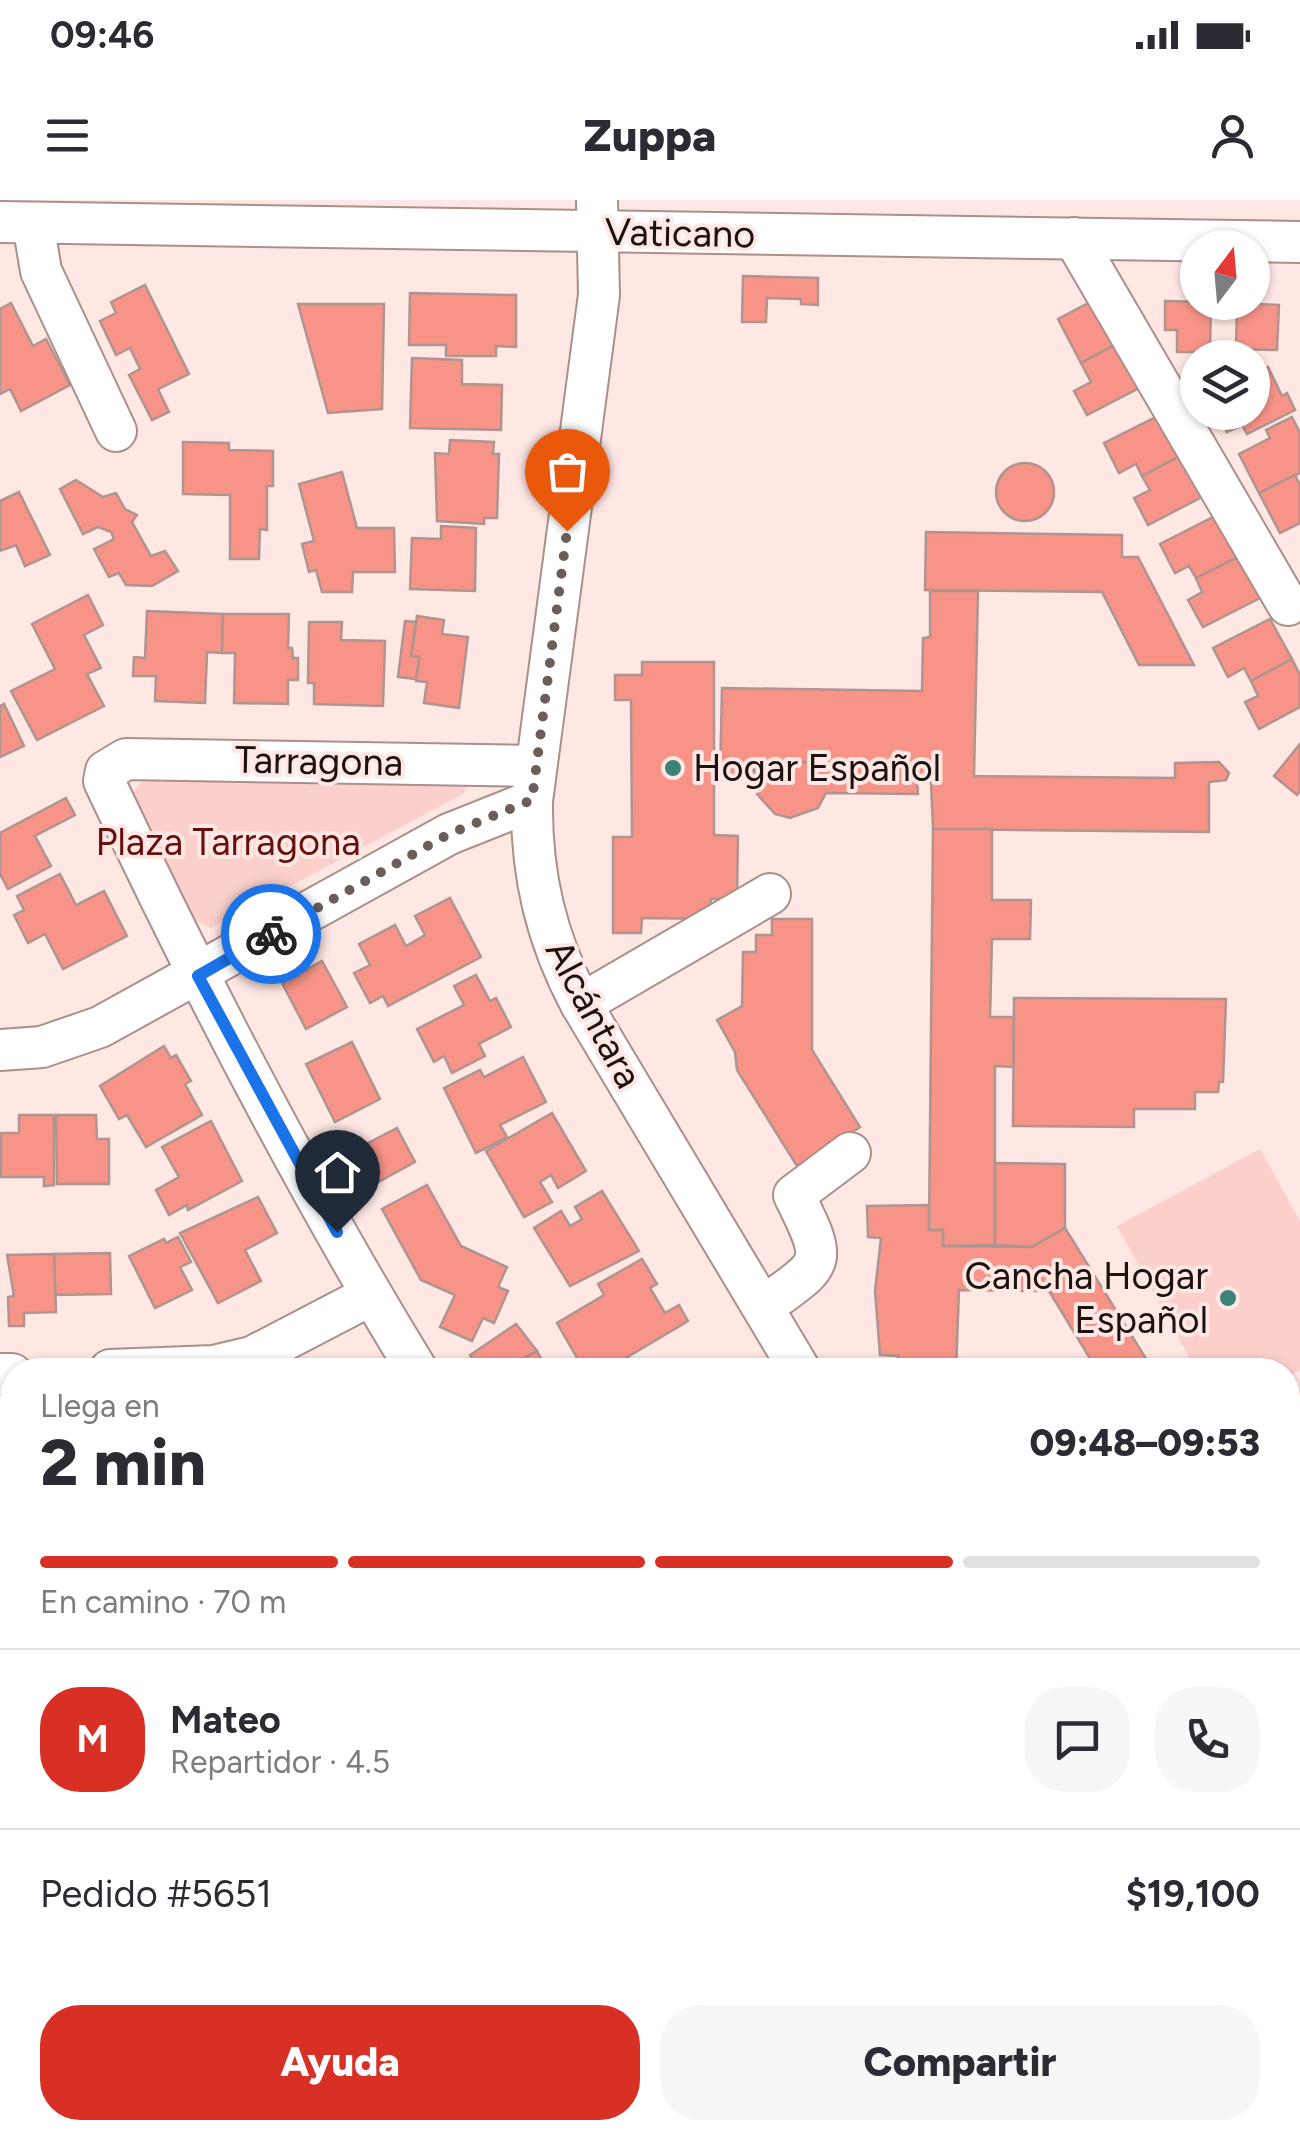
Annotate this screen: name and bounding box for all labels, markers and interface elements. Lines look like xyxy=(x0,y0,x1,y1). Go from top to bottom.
text: 09:46 xyxy=(50,12,154,58)
icon: menu xyxy=(40,108,95,163)
text: Zuppa xyxy=(584,108,716,162)
icon: person xyxy=(1205,108,1260,163)
street label: Vaticano xyxy=(604,209,756,257)
north arrow xyxy=(1180,230,1270,320)
map controls xyxy=(1180,230,1270,430)
button: layers xyxy=(1180,340,1270,430)
pin xyxy=(525,429,610,532)
icon: bag xyxy=(540,444,595,499)
street label: Tarragona xyxy=(235,737,403,785)
place label: Hogar Español xyxy=(693,745,941,791)
marker: Hogar Español xyxy=(662,757,684,779)
park label: Plaza Tarragona xyxy=(95,819,361,865)
courier xyxy=(221,884,321,984)
icon: bike xyxy=(244,907,299,962)
street label: Alcántara xyxy=(536,932,652,1096)
pin xyxy=(295,1130,380,1233)
icon: home xyxy=(310,1145,365,1200)
place label: Cancha Hogar Español xyxy=(964,1253,1208,1343)
marker: Cancha Hogar Español xyxy=(1217,1287,1239,1309)
text: Llega en xyxy=(40,1387,160,1425)
text: 09:48–09:53 xyxy=(1029,1420,1260,1466)
text: 2 min xyxy=(40,1423,206,1501)
text: En camino · 70 m xyxy=(40,1583,286,1621)
button: chat xyxy=(1025,1687,1130,1792)
button: phone xyxy=(1155,1687,1260,1792)
text: Mateo xyxy=(170,1697,281,1743)
text: M xyxy=(76,1716,109,1762)
text: Repartidor · 4.5 xyxy=(170,1743,390,1781)
text: Pedido #5651 xyxy=(40,1871,272,1917)
text: $19,100 xyxy=(1126,1871,1260,1917)
button: Ayuda xyxy=(40,2005,640,2120)
button: Compartir xyxy=(660,2005,1260,2120)

